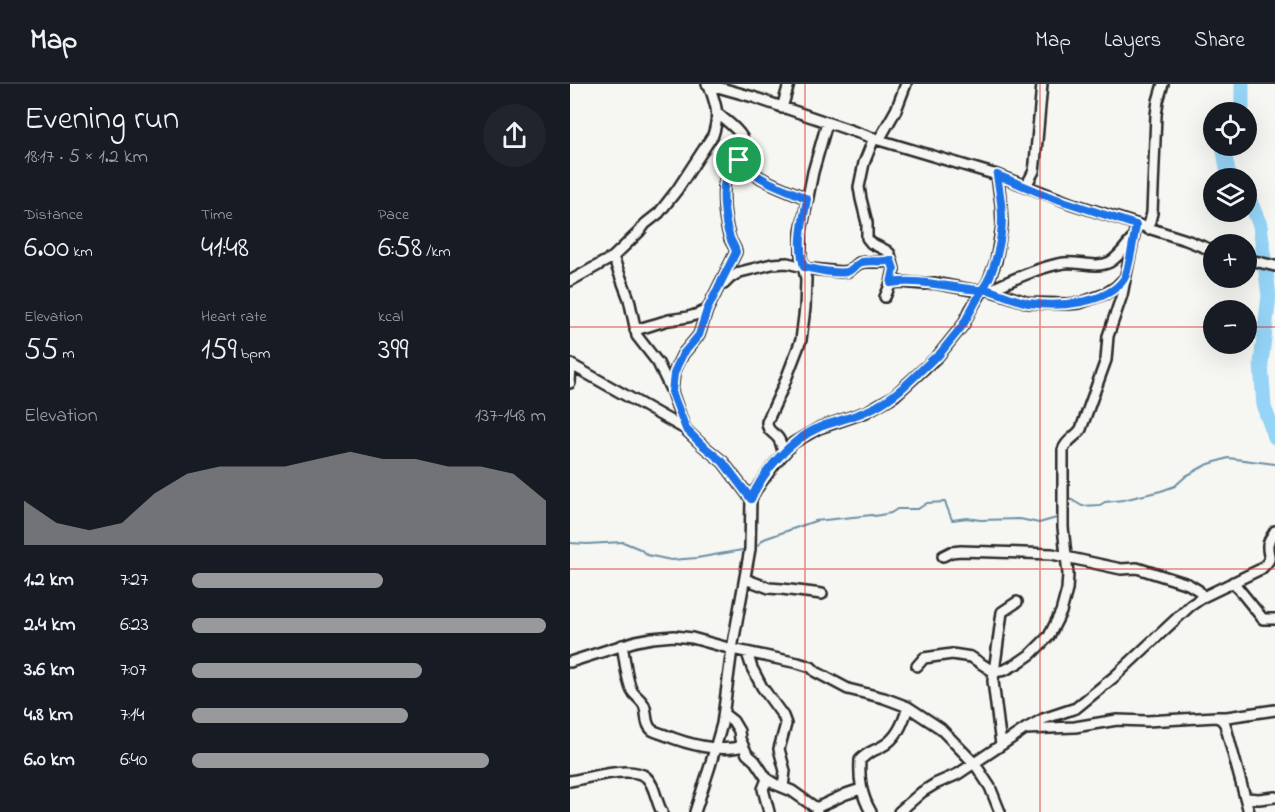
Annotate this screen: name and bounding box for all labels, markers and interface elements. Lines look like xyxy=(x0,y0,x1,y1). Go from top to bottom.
text: Map xyxy=(30,21,77,62)
text: Map xyxy=(1035,26,1071,56)
text: Layers xyxy=(1104,26,1161,56)
text: Share xyxy=(1194,26,1245,56)
text: Evening run xyxy=(24,96,179,144)
map controls xyxy=(1203,102,1257,354)
button: locate xyxy=(1203,102,1257,156)
button: share xyxy=(483,104,546,167)
pin xyxy=(713,134,764,185)
text: 18:17 · 5 × 1.2 km xyxy=(24,143,148,172)
icon: arrive xyxy=(722,143,755,176)
button: layers xyxy=(1203,168,1257,222)
text: Distance xyxy=(24,203,83,227)
text: Time xyxy=(201,203,233,227)
text: Pace xyxy=(378,203,409,227)
text: 6.00 xyxy=(24,227,69,271)
text: 41:48 xyxy=(201,227,249,271)
text: 6:58 xyxy=(378,227,422,271)
button: + xyxy=(1203,234,1257,288)
text: km xyxy=(69,240,93,264)
text: /km xyxy=(422,240,451,264)
button: − xyxy=(1203,300,1257,354)
text: Elevation xyxy=(24,305,83,329)
text: Heart rate xyxy=(201,305,267,329)
text: kcal xyxy=(378,305,403,329)
text: 55 xyxy=(24,329,58,373)
text: 159 xyxy=(201,329,237,373)
text: 399 xyxy=(378,329,408,373)
text: m xyxy=(58,342,75,366)
text: bpm xyxy=(237,342,270,366)
text: Elevation xyxy=(24,402,98,431)
text: 137–148 m xyxy=(475,402,546,431)
text: 1.2 km xyxy=(24,566,74,595)
text: 7:27 xyxy=(120,566,148,595)
text: 2.4 km xyxy=(24,611,76,640)
text: 6:23 xyxy=(120,611,149,640)
text: 3.6 km xyxy=(24,656,74,685)
text: 7:07 xyxy=(120,656,147,685)
text: 4.8 km xyxy=(24,701,73,730)
text: 7:14 xyxy=(120,701,145,730)
text: 6.0 km xyxy=(24,746,75,775)
text: 6:40 xyxy=(120,746,147,775)

